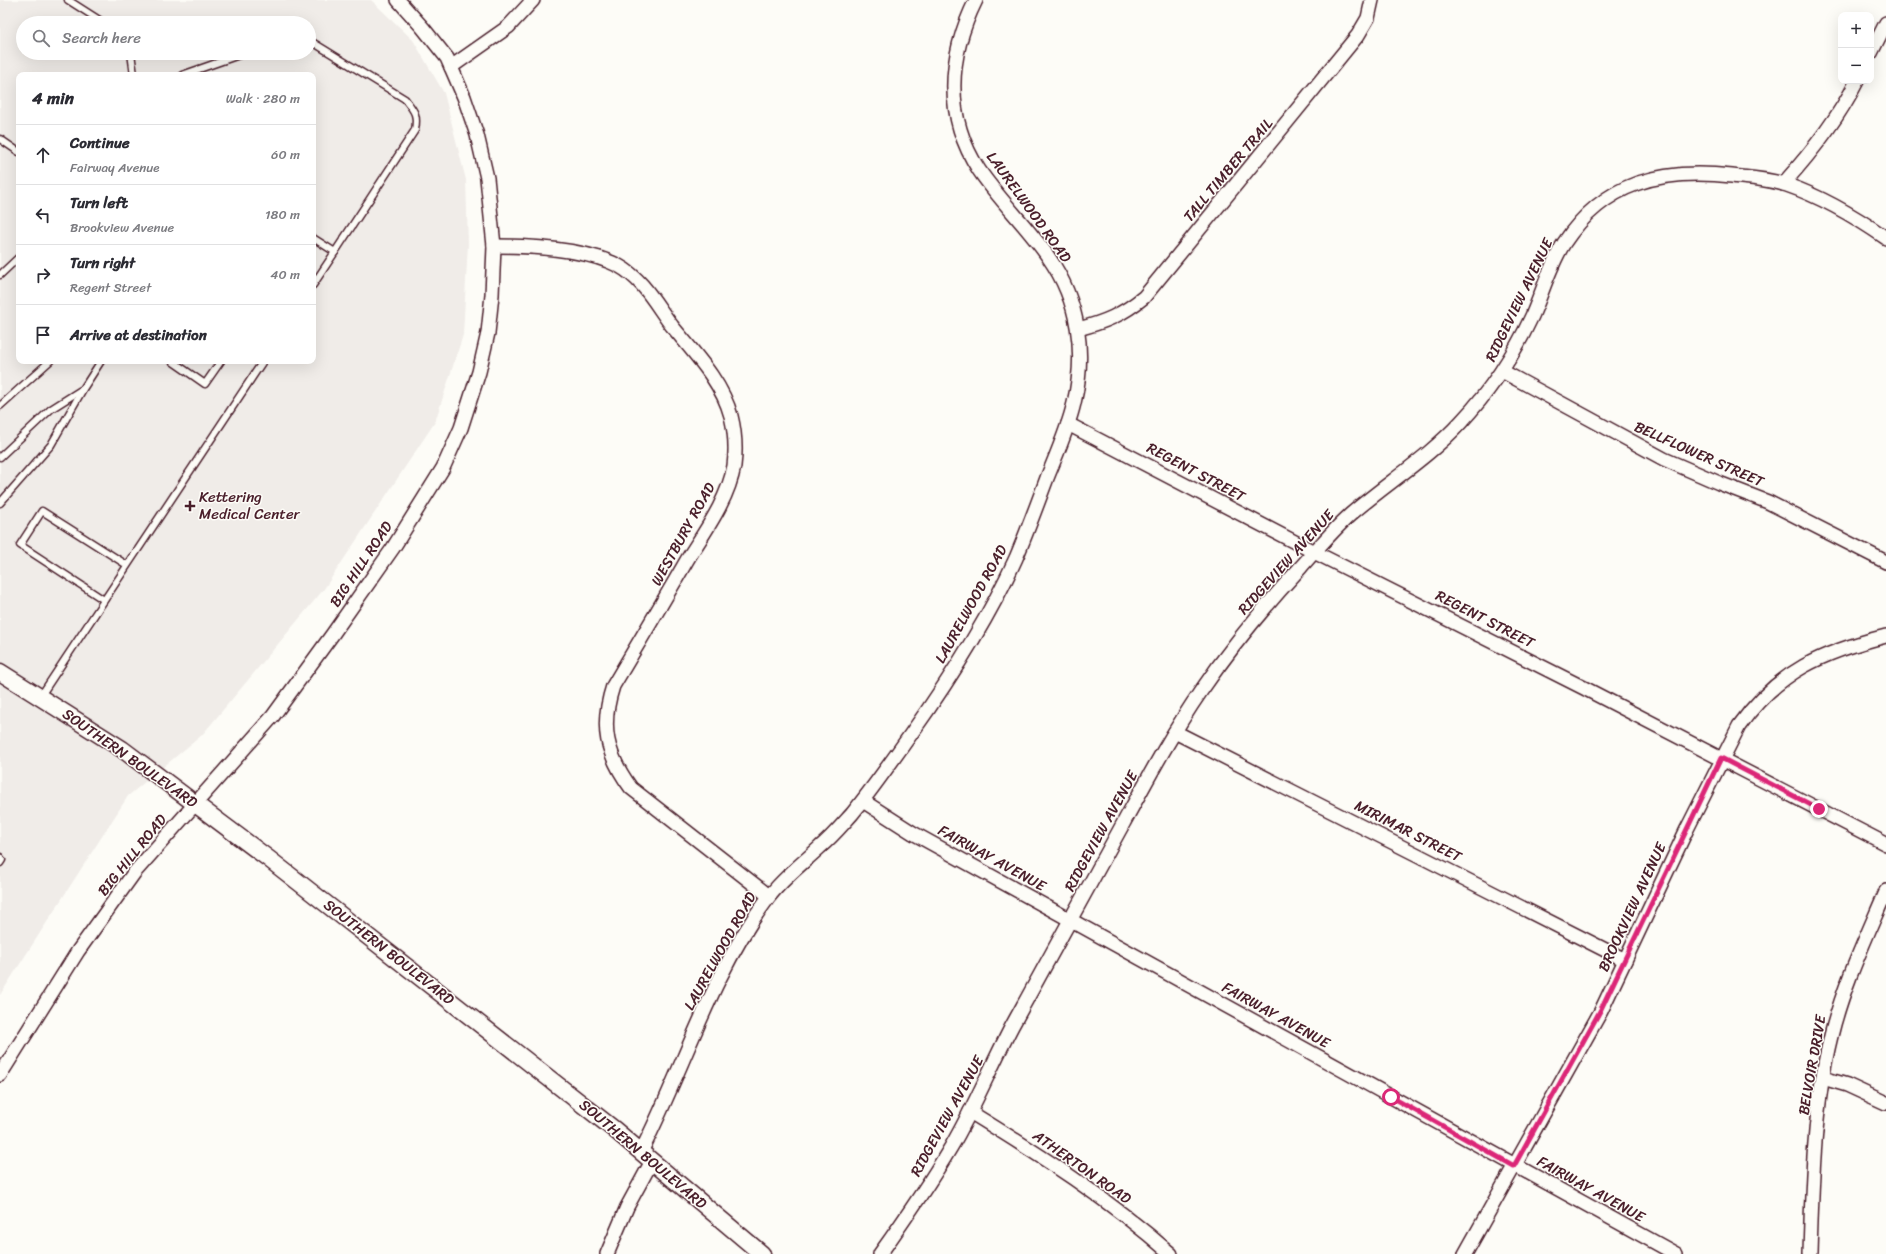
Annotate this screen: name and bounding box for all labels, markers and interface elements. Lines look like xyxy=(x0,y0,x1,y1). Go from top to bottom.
map controls xyxy=(1838,12,1874,84)
button: + xyxy=(1838,12,1874,48)
search box xyxy=(16,16,316,60)
text: Search here xyxy=(62,25,141,51)
icon: search xyxy=(30,27,52,49)
button: − xyxy=(1838,48,1874,84)
text: 4 min xyxy=(32,83,74,113)
text: Walk · 280 m xyxy=(226,87,300,110)
street label: TALL TIMBER TRAIL xyxy=(1177,112,1280,228)
text: Continue xyxy=(70,130,130,156)
text: 60 m xyxy=(271,143,300,166)
icon: ahead xyxy=(32,144,54,166)
street label: LAURELWOOD ROAD xyxy=(980,146,1078,268)
text: Fairway Avenue xyxy=(70,156,160,179)
text: Turn left xyxy=(70,190,128,216)
text: 180 m xyxy=(265,203,300,226)
icon: left xyxy=(32,204,54,226)
text: Brookview Avenue xyxy=(70,216,174,239)
street label: RIDGEVIEW AVENUE xyxy=(1478,232,1561,366)
text: Turn right xyxy=(70,250,135,276)
text: 40 m xyxy=(270,263,300,286)
icon: right xyxy=(32,264,54,286)
text: Regent Street xyxy=(70,276,151,299)
text: Arrive at destination xyxy=(70,322,207,348)
icon: arrive xyxy=(32,324,54,346)
street label: BELLFLOWER STREET xyxy=(1630,414,1769,495)
street label: REGENT STREET xyxy=(1142,435,1251,509)
street label: WESTBURY ROAD xyxy=(644,477,722,591)
place label: Kettering Medical Center xyxy=(199,484,301,527)
marker: Kettering Medical Center xyxy=(184,500,196,512)
street label: RIDGEVIEW AVENUE xyxy=(1231,502,1342,621)
street label: BIG HILL ROAD xyxy=(323,516,400,612)
street label: LAURELWOOD ROAD xyxy=(928,540,1014,668)
street label: REGENT STREET xyxy=(1431,583,1540,656)
street label: SOUTHERN BOULEVARD xyxy=(57,701,203,815)
street label: RIDGEVIEW AVENUE xyxy=(1057,764,1146,896)
street label: MIRIMAR STREET xyxy=(1350,793,1467,870)
route end xyxy=(1810,800,1828,818)
street label: BIG HILL ROAD xyxy=(91,808,173,902)
street label: FAIRWAY AVENUE xyxy=(933,818,1052,899)
street label: BROOKVIEW AVENUE xyxy=(1591,836,1674,976)
street label: LAURELWOOD ROAD xyxy=(677,887,763,1015)
street label: SOUTHERN BOULEVARD xyxy=(318,892,460,1012)
street label: FAIRWAY AVENUE xyxy=(1217,975,1336,1056)
street label: BELVOIR DRIVE xyxy=(1790,1011,1834,1117)
street label: RIDGEVIEW AVENUE xyxy=(903,1049,992,1181)
route start xyxy=(1382,1088,1400,1106)
street label: SOUTHERN BOULEVARD xyxy=(573,1092,713,1216)
street label: ATHERTON ROAD xyxy=(1026,1123,1137,1211)
street label: FAIRWAY AVENUE xyxy=(1532,1149,1651,1230)

